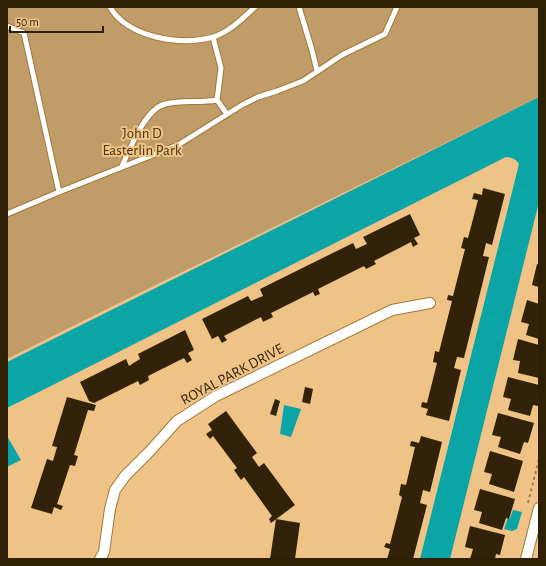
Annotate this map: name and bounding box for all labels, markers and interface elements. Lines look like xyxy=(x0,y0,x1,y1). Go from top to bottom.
scale bar xyxy=(10,8,103,34)
text: 50 m xyxy=(16,16,39,28)
park label: John D Easterlin Park xyxy=(102,126,182,158)
street label: ROYAL PARK DRIVE xyxy=(178,341,286,408)

